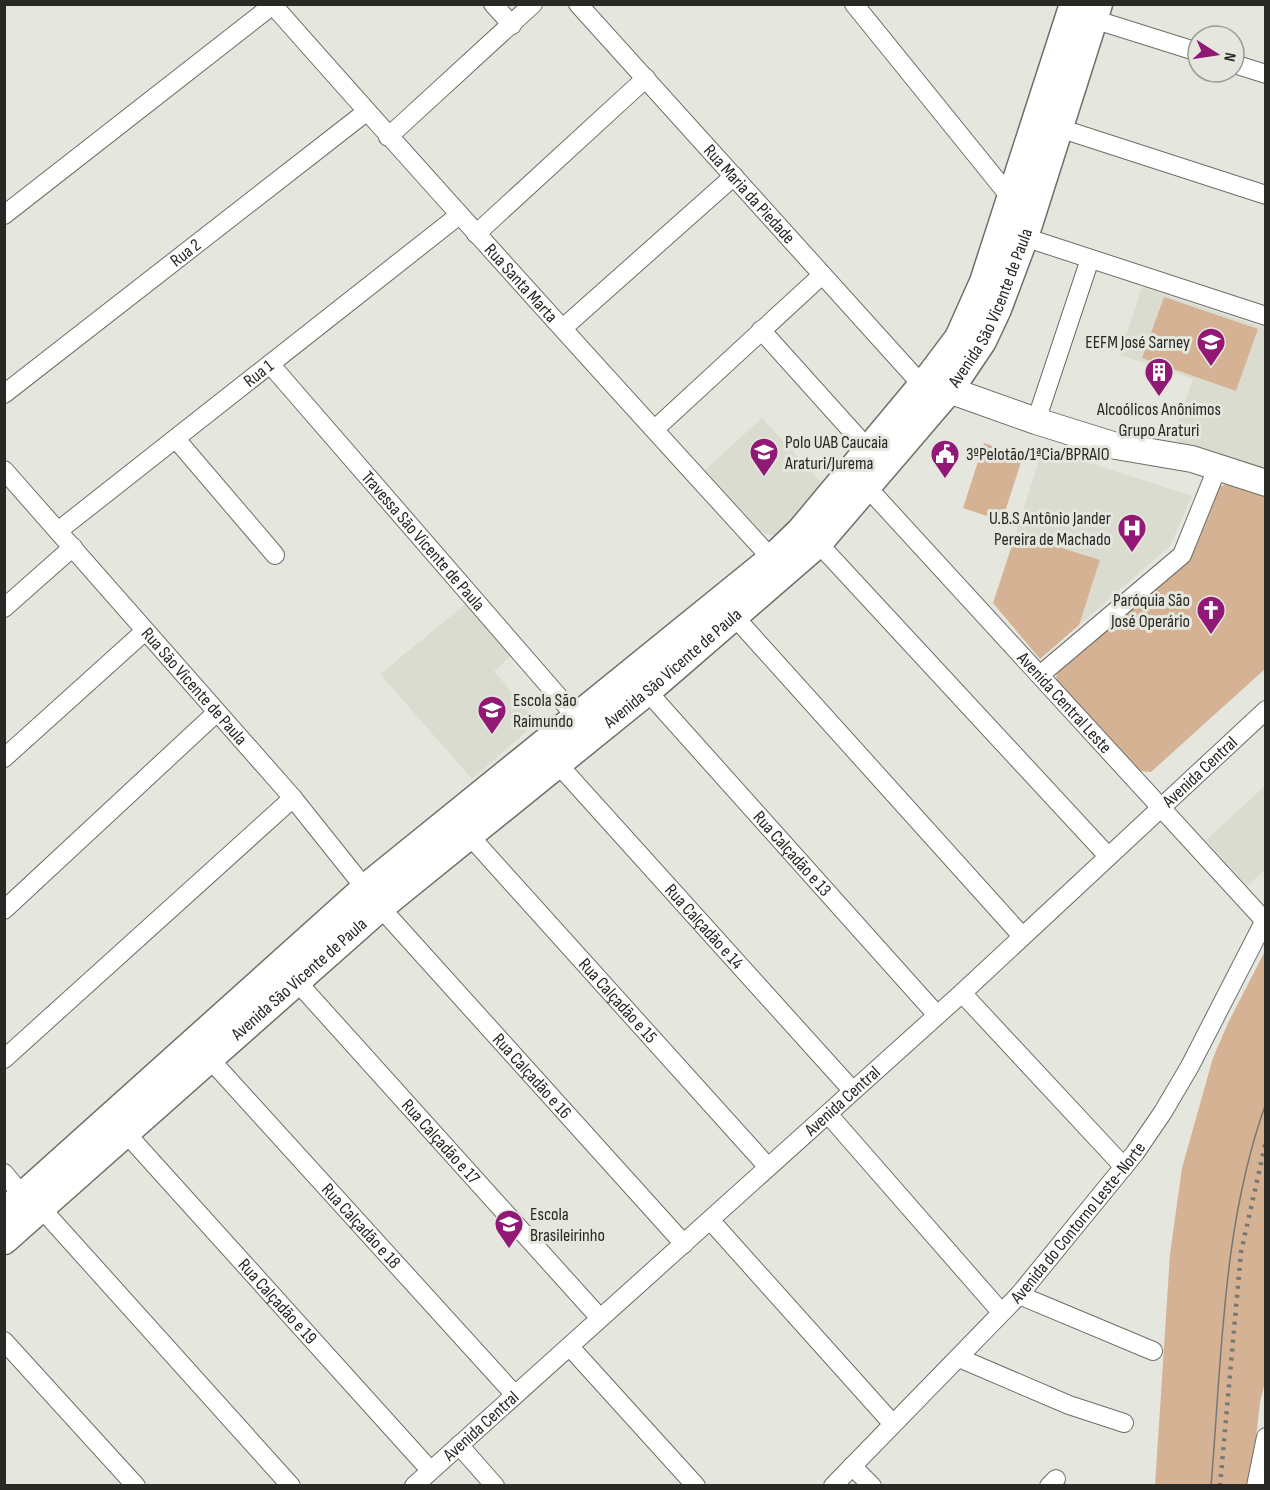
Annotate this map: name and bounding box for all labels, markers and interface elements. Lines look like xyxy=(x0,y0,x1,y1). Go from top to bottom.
north arrow xyxy=(1186,24,1246,84)
text: N xyxy=(1219,51,1239,63)
street label: Rua Maria da Piedade xyxy=(699,140,799,248)
street label: Avenida São Vicente de Paula xyxy=(943,226,1037,392)
street label: Rua 2 xyxy=(166,235,205,272)
street label: Rua Santa Marta xyxy=(480,240,562,327)
school or university icon: EEFM José Sarney xyxy=(1195,326,1227,368)
place label: EEFM José Sarney xyxy=(1085,332,1190,353)
street label: Rua 1 xyxy=(240,355,278,392)
building icon: Alcoólicos Anônimos Grupo Araturi xyxy=(1143,356,1175,398)
place label: Alcoólicos Anônimos Grupo Araturi xyxy=(1096,399,1221,441)
place label: Polo UAB Caucaia Araturi/Jurema xyxy=(784,432,888,474)
school or university icon: Polo UAB Caucaia Araturi/Jurema xyxy=(748,436,780,478)
public building icon: 3ºPelotão/1ªCia/BPRAIO xyxy=(929,438,961,480)
place label: 3ºPelotão/1ªCia/BPRAIO xyxy=(966,444,1110,465)
street label: Travessa São Vicente de Paula xyxy=(357,467,489,615)
place label: U.B.S Antônio Jander Pereira de Machado xyxy=(989,508,1111,550)
hospital icon: U.B.S Antônio Jander Pereira de Machado xyxy=(1116,512,1148,554)
place label: Paróquia São José Operário xyxy=(1110,590,1190,632)
church icon: Paróquia São José Operário xyxy=(1195,594,1227,636)
street label: Avenida São Vicente de Paula xyxy=(599,604,746,733)
street label: Rua São Vicente de Paula xyxy=(137,623,251,750)
street label: Avenida Central Leste xyxy=(1012,647,1116,758)
place label: Escola São Raimundo xyxy=(513,690,577,732)
school or university icon: Escola São Raimundo xyxy=(476,694,508,736)
street label: Avenida Central xyxy=(1158,732,1242,813)
street label: Rua Calçadão e 13 xyxy=(748,807,836,901)
street label: Rua Calçadão e 14 xyxy=(660,880,748,974)
street label: Avenida São Vicente de Paula xyxy=(226,914,371,1045)
street label: Rua Calçadão e 15 xyxy=(574,954,661,1047)
street label: Rua Calçadão e 16 xyxy=(488,1029,576,1123)
street label: Avenida Central xyxy=(800,1062,885,1141)
street label: Rua Calçadão e 17 xyxy=(397,1095,485,1189)
street label: Avenida do Contorno Leste-Norte xyxy=(1006,1138,1150,1309)
street label: Rua Calçadão e 18 xyxy=(317,1179,405,1273)
place label: Escola Brasileirinho xyxy=(530,1204,605,1246)
school or university icon: Escola Brasileirinho xyxy=(493,1208,525,1250)
street label: Rua Calçadão e 19 xyxy=(234,1255,321,1349)
street label: Avenida Central xyxy=(438,1387,523,1466)

